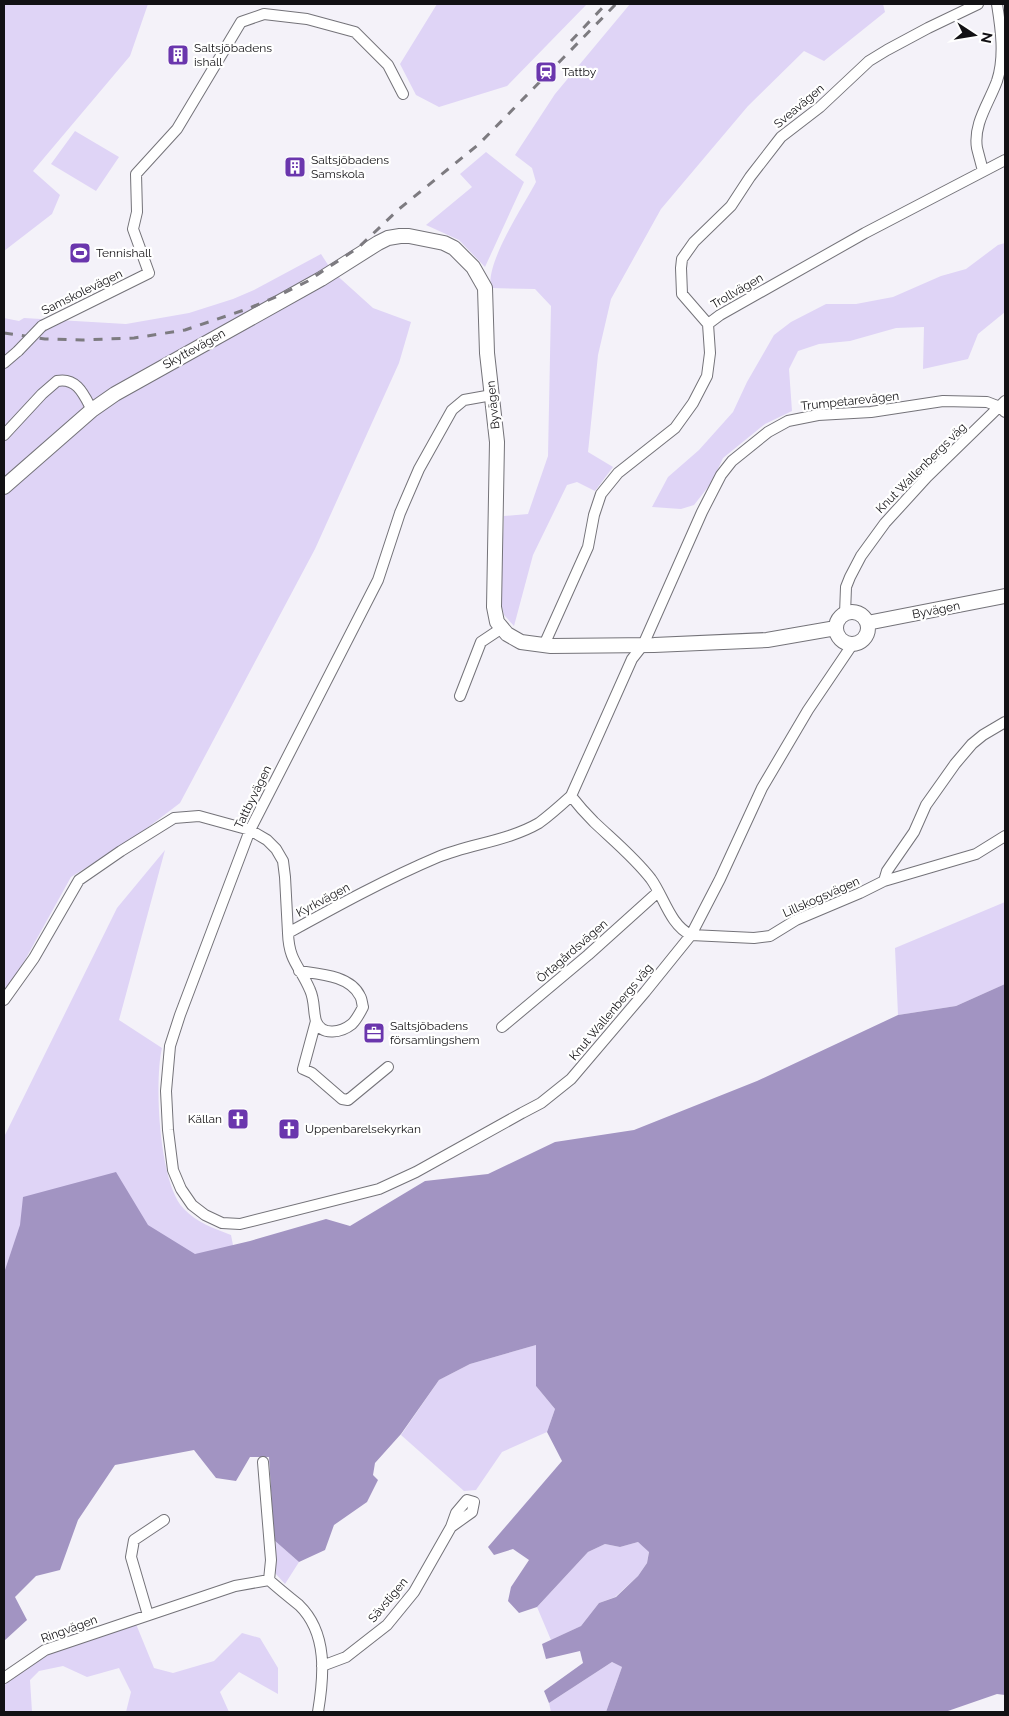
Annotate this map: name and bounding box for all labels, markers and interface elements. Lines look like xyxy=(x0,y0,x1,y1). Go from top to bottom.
north arrow xyxy=(949,10,999,60)
text: N xyxy=(978,31,996,45)
place label: Saltsjöbadens ishall xyxy=(194,41,272,69)
building icon: Saltsjöbadens ishall xyxy=(166,43,190,67)
station icon: Tattby xyxy=(534,60,558,84)
place label: Tattby xyxy=(562,65,597,79)
street label: Sveavägen xyxy=(771,81,827,131)
place label: Saltsjöbadens Samskola xyxy=(311,153,389,181)
building icon: Saltsjöbadens Samskola xyxy=(283,155,307,179)
sports icon: Tennishall xyxy=(68,241,92,265)
place label: Tennishall xyxy=(96,246,152,260)
street label: Samskolevägen xyxy=(39,266,125,318)
street label: Trollvägen xyxy=(708,270,766,312)
street label: Skyttevägen xyxy=(160,326,228,372)
street label: Byvägen xyxy=(483,380,503,430)
street label: Trumpetarevägen xyxy=(800,389,900,413)
street label: Knut Wallenbergs väg xyxy=(873,420,969,516)
street label: Byvägen xyxy=(911,598,961,622)
street label: Tattbyvägen xyxy=(232,763,274,831)
street label: Lillskogsvägen xyxy=(780,874,862,920)
street label: Kyrkvägen xyxy=(294,880,352,920)
street label: Örtagårdsvägen xyxy=(534,916,610,986)
street label: Knut Wallenbergs väg xyxy=(566,961,656,1063)
place label: Saltsjöbadens församlingshem xyxy=(390,1019,480,1047)
office icon: Saltsjöbadens församlingshem xyxy=(362,1021,386,1045)
church icon: Källan xyxy=(226,1107,250,1131)
place label: Källan xyxy=(188,1112,222,1126)
church icon: Uppenbarelsekyrkan xyxy=(277,1117,301,1141)
place label: Uppenbarelsekyrkan xyxy=(305,1122,421,1136)
street label: Sävstigen xyxy=(365,1575,411,1625)
street label: Ringvägen xyxy=(39,1612,99,1646)

